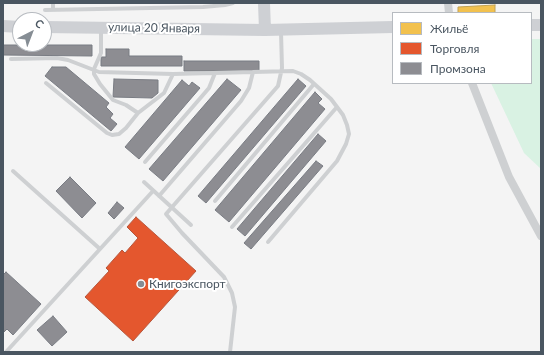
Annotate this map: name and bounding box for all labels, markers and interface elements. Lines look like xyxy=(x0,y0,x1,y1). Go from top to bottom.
north arrow xyxy=(12,12,52,52)
legend xyxy=(392,12,532,84)
text: С xyxy=(33,16,47,31)
street label: улица 20 Января xyxy=(108,20,200,36)
text: Жильё xyxy=(430,21,468,36)
text: Торговля xyxy=(430,41,480,56)
text: Промзона xyxy=(430,61,486,76)
place label: Книгоэкспорт xyxy=(149,277,226,291)
marker: Книгоэкспорт xyxy=(136,279,146,289)

